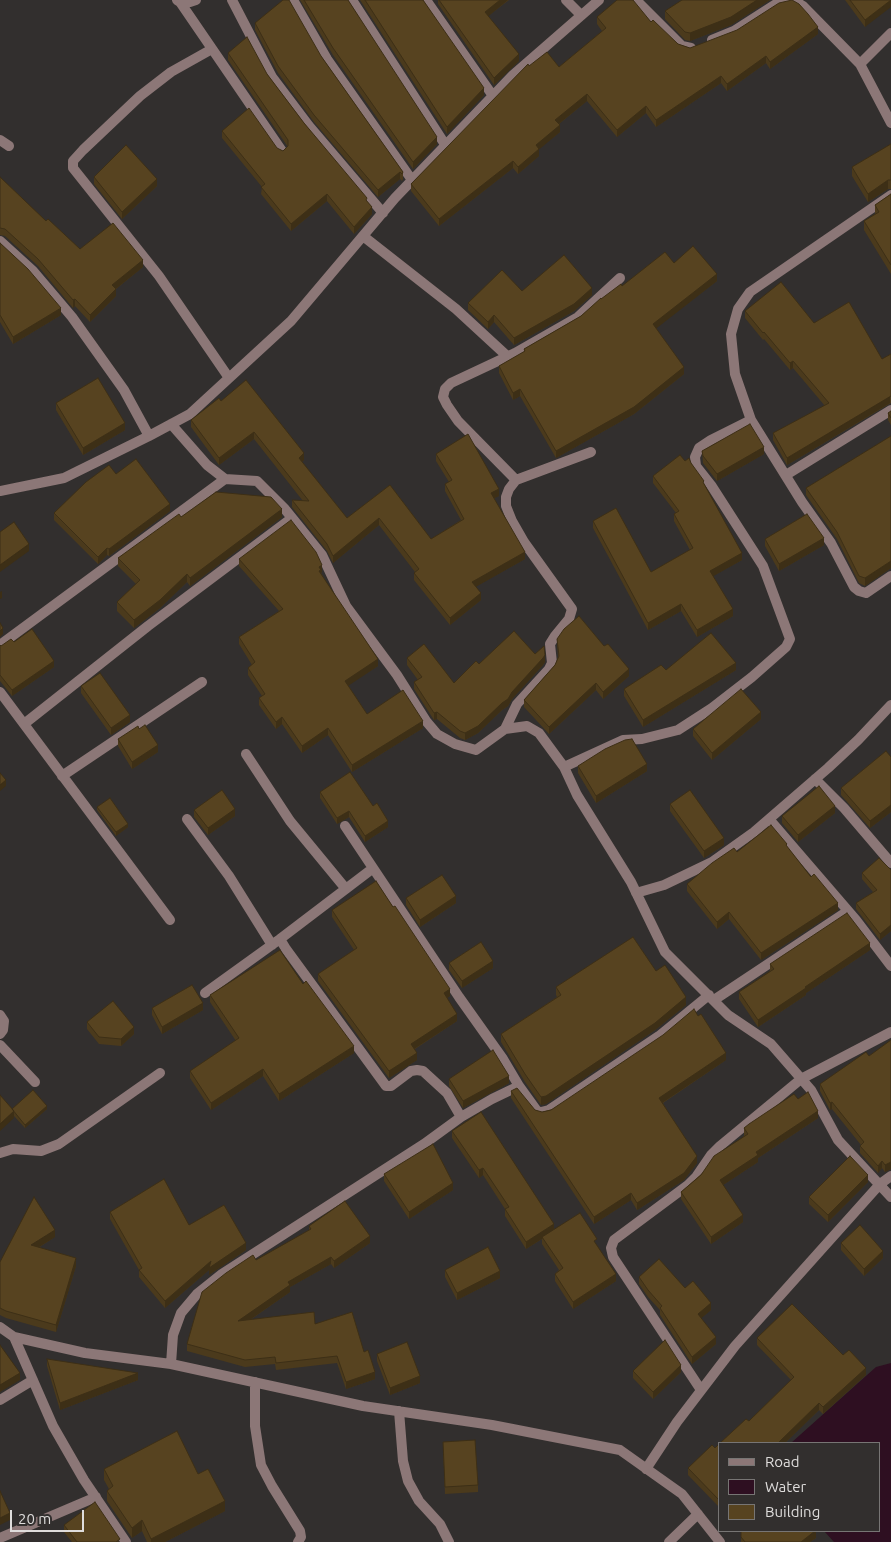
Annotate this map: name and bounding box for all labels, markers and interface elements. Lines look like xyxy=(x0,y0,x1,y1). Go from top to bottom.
legend xyxy=(718,1442,881,1532)
text: Road xyxy=(765,1453,800,1470)
text: Water xyxy=(765,1478,806,1495)
scale bar xyxy=(12,1500,86,1532)
text: Building xyxy=(765,1503,820,1520)
text: 20 m xyxy=(18,1510,51,1527)

